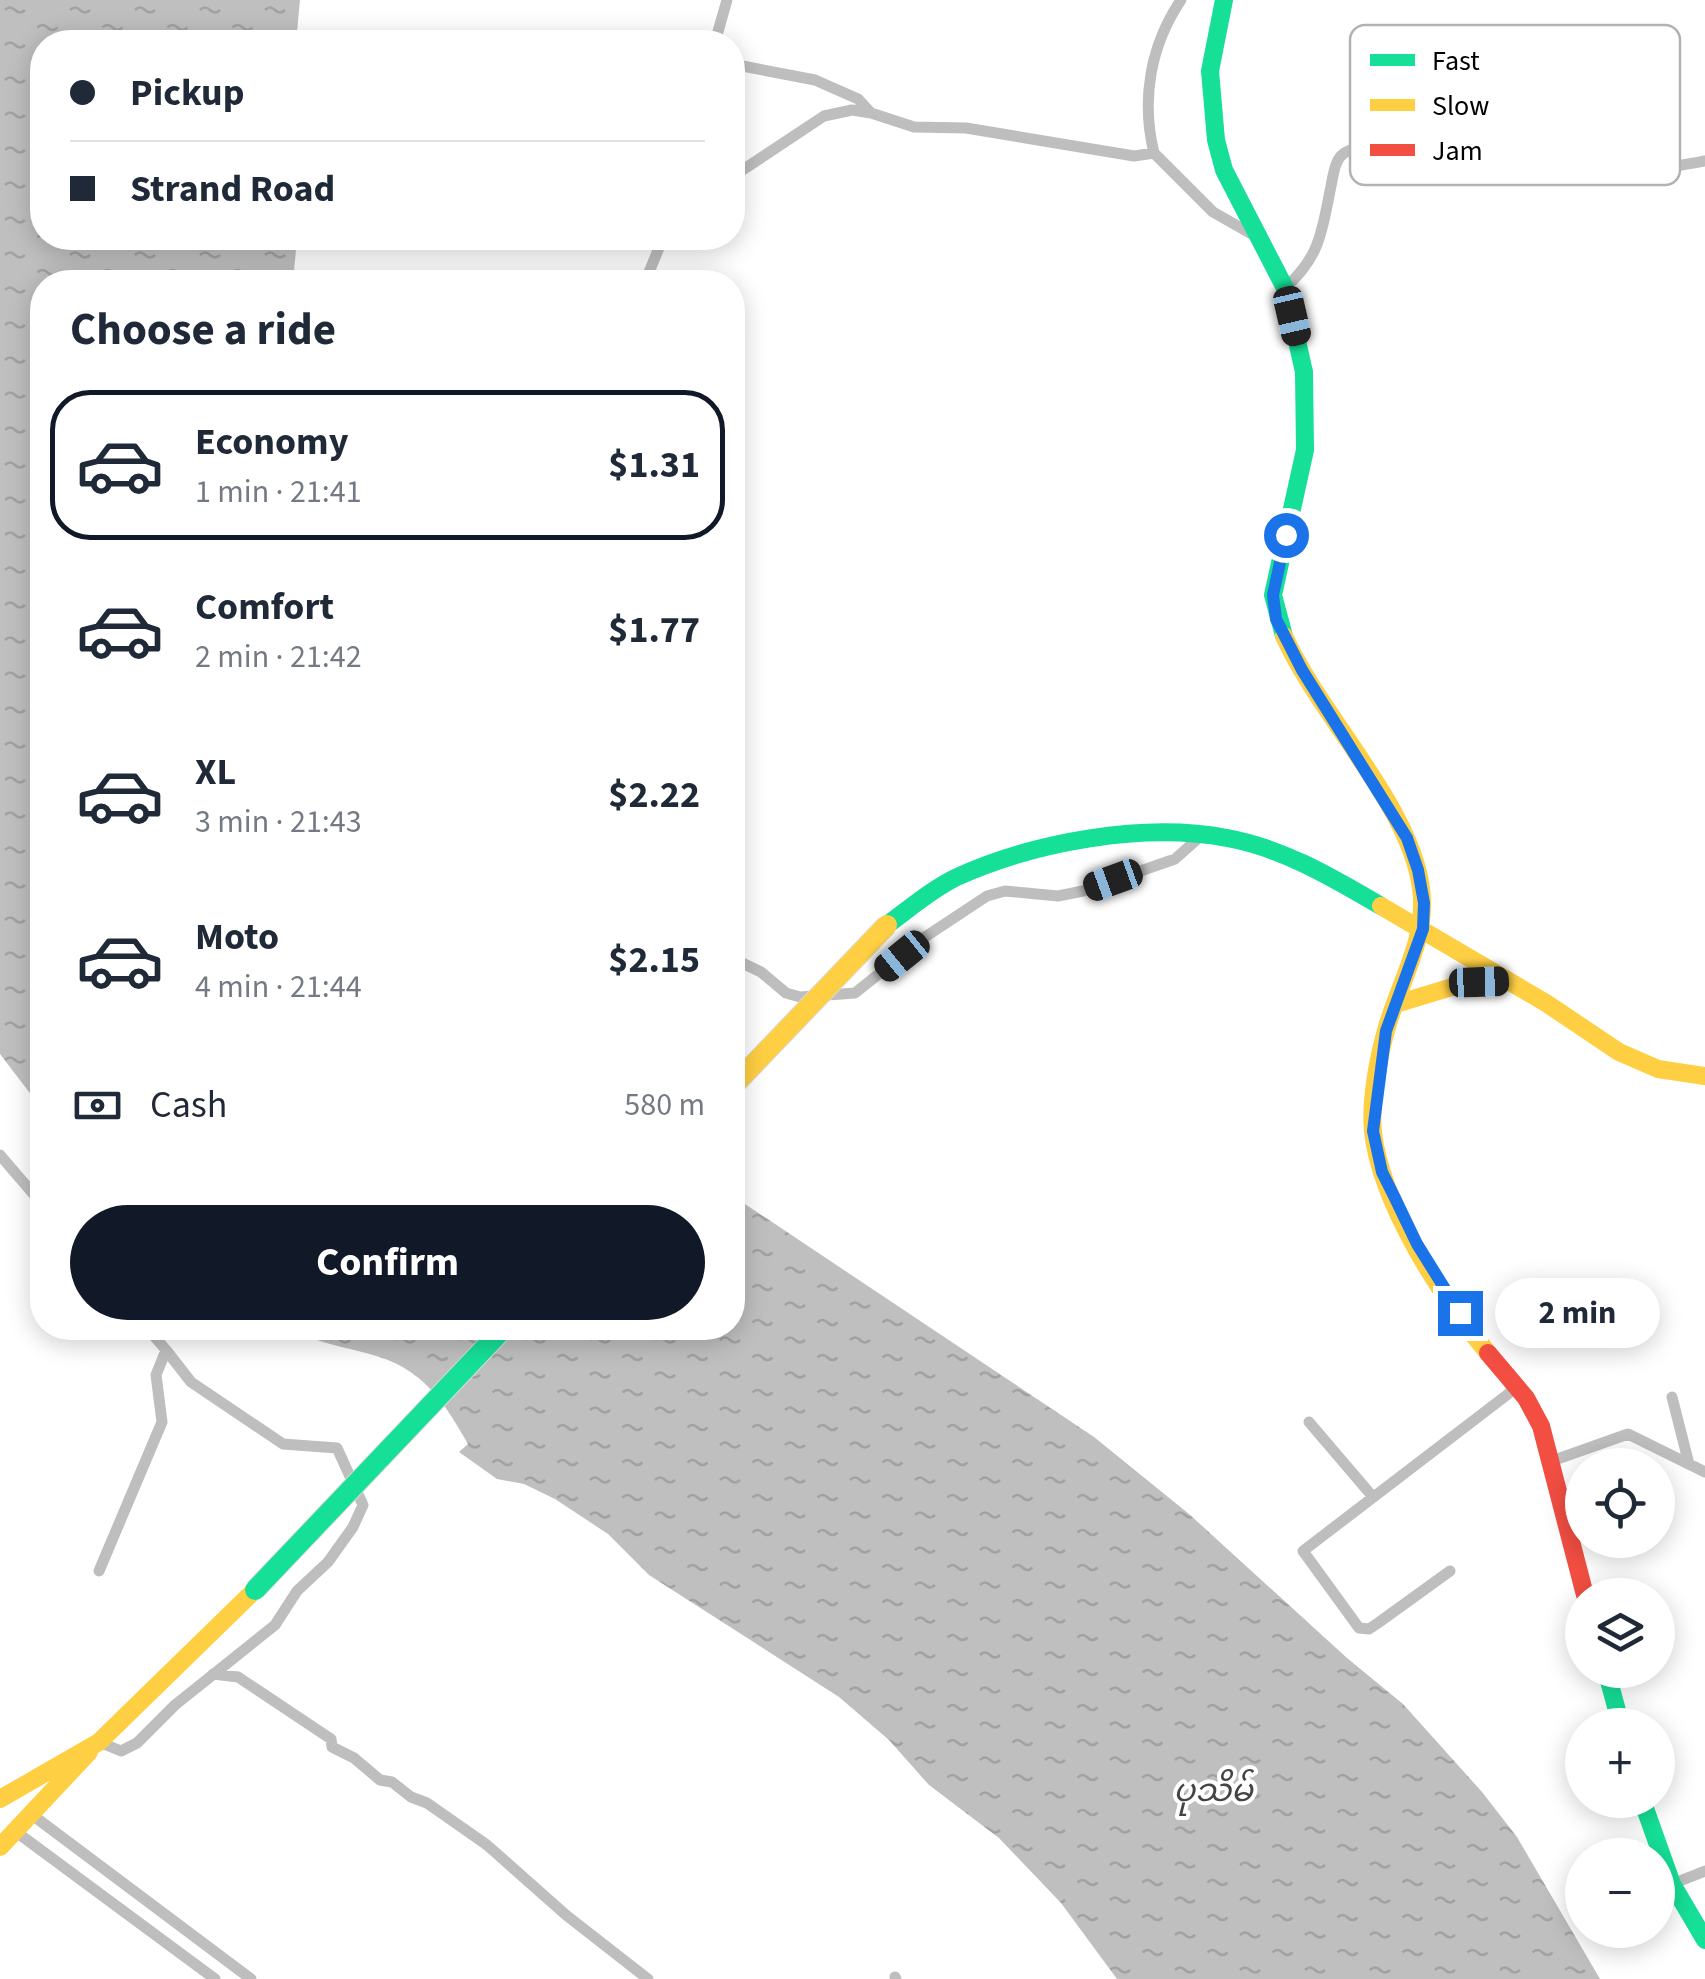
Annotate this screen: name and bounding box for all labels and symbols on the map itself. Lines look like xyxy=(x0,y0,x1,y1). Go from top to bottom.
legend xyxy=(1350,25,1680,185)
text: Fast xyxy=(1432,41,1480,81)
text: Slow xyxy=(1432,86,1489,126)
text: Jam xyxy=(1432,131,1483,171)
car xyxy=(1271,283,1313,349)
route start xyxy=(1264,513,1309,558)
car xyxy=(1080,856,1146,904)
car xyxy=(869,925,935,987)
car xyxy=(1448,966,1510,998)
callout: 2 min xyxy=(1495,1278,1660,1348)
route end xyxy=(1438,1291,1483,1336)
water label: ပုသိမ် xyxy=(1173,1768,1255,1816)

